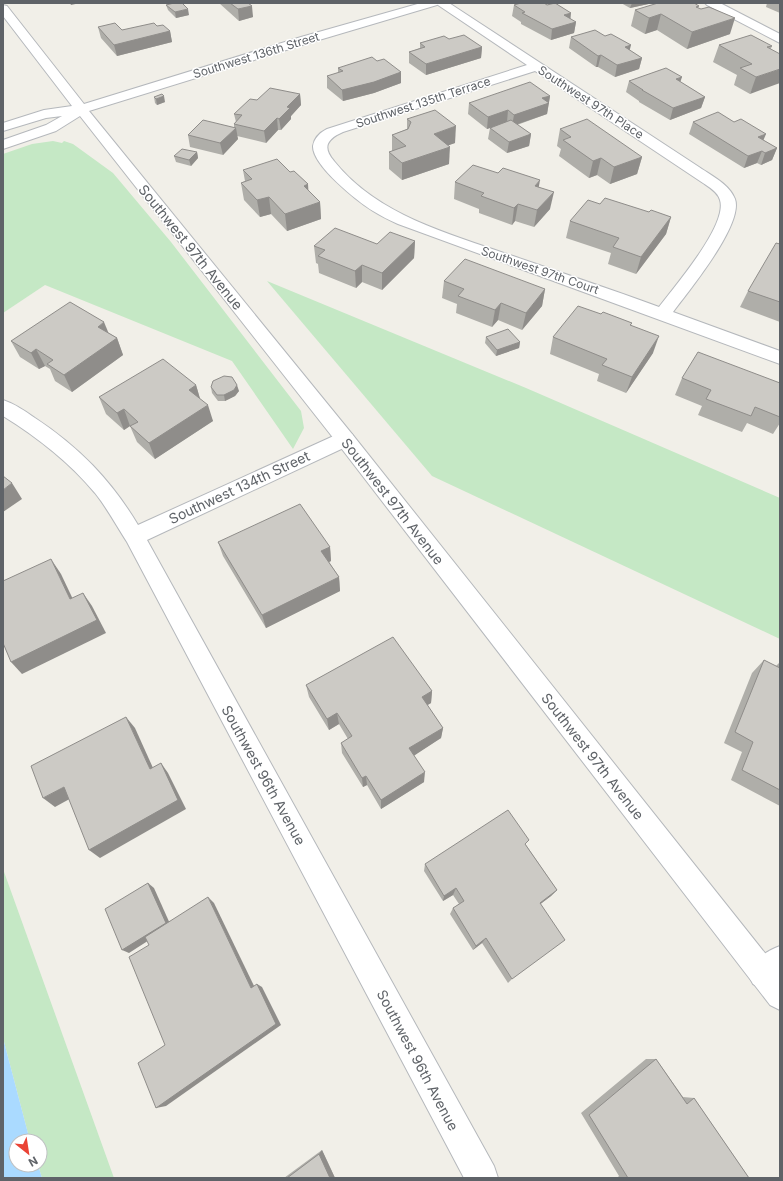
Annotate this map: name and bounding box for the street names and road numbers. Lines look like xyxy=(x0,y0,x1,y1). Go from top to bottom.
street label: Southwest 136th Street xyxy=(191,29,321,81)
street label: Southwest 97th Place xyxy=(535,62,647,142)
street label: Southwest 135th Terrace xyxy=(354,73,492,131)
street label: Southwest 97th Avenue xyxy=(135,181,247,313)
street label: Southwest 97th Court xyxy=(479,243,601,297)
street label: Southwest 97th Avenue xyxy=(338,434,448,568)
street label: Southwest 134th Street xyxy=(166,447,313,527)
street label: Southwest 97th Avenue xyxy=(538,689,648,823)
street label: Southwest 96th Avenue xyxy=(218,702,310,848)
street label: Southwest 96th Avenue xyxy=(374,987,462,1133)

